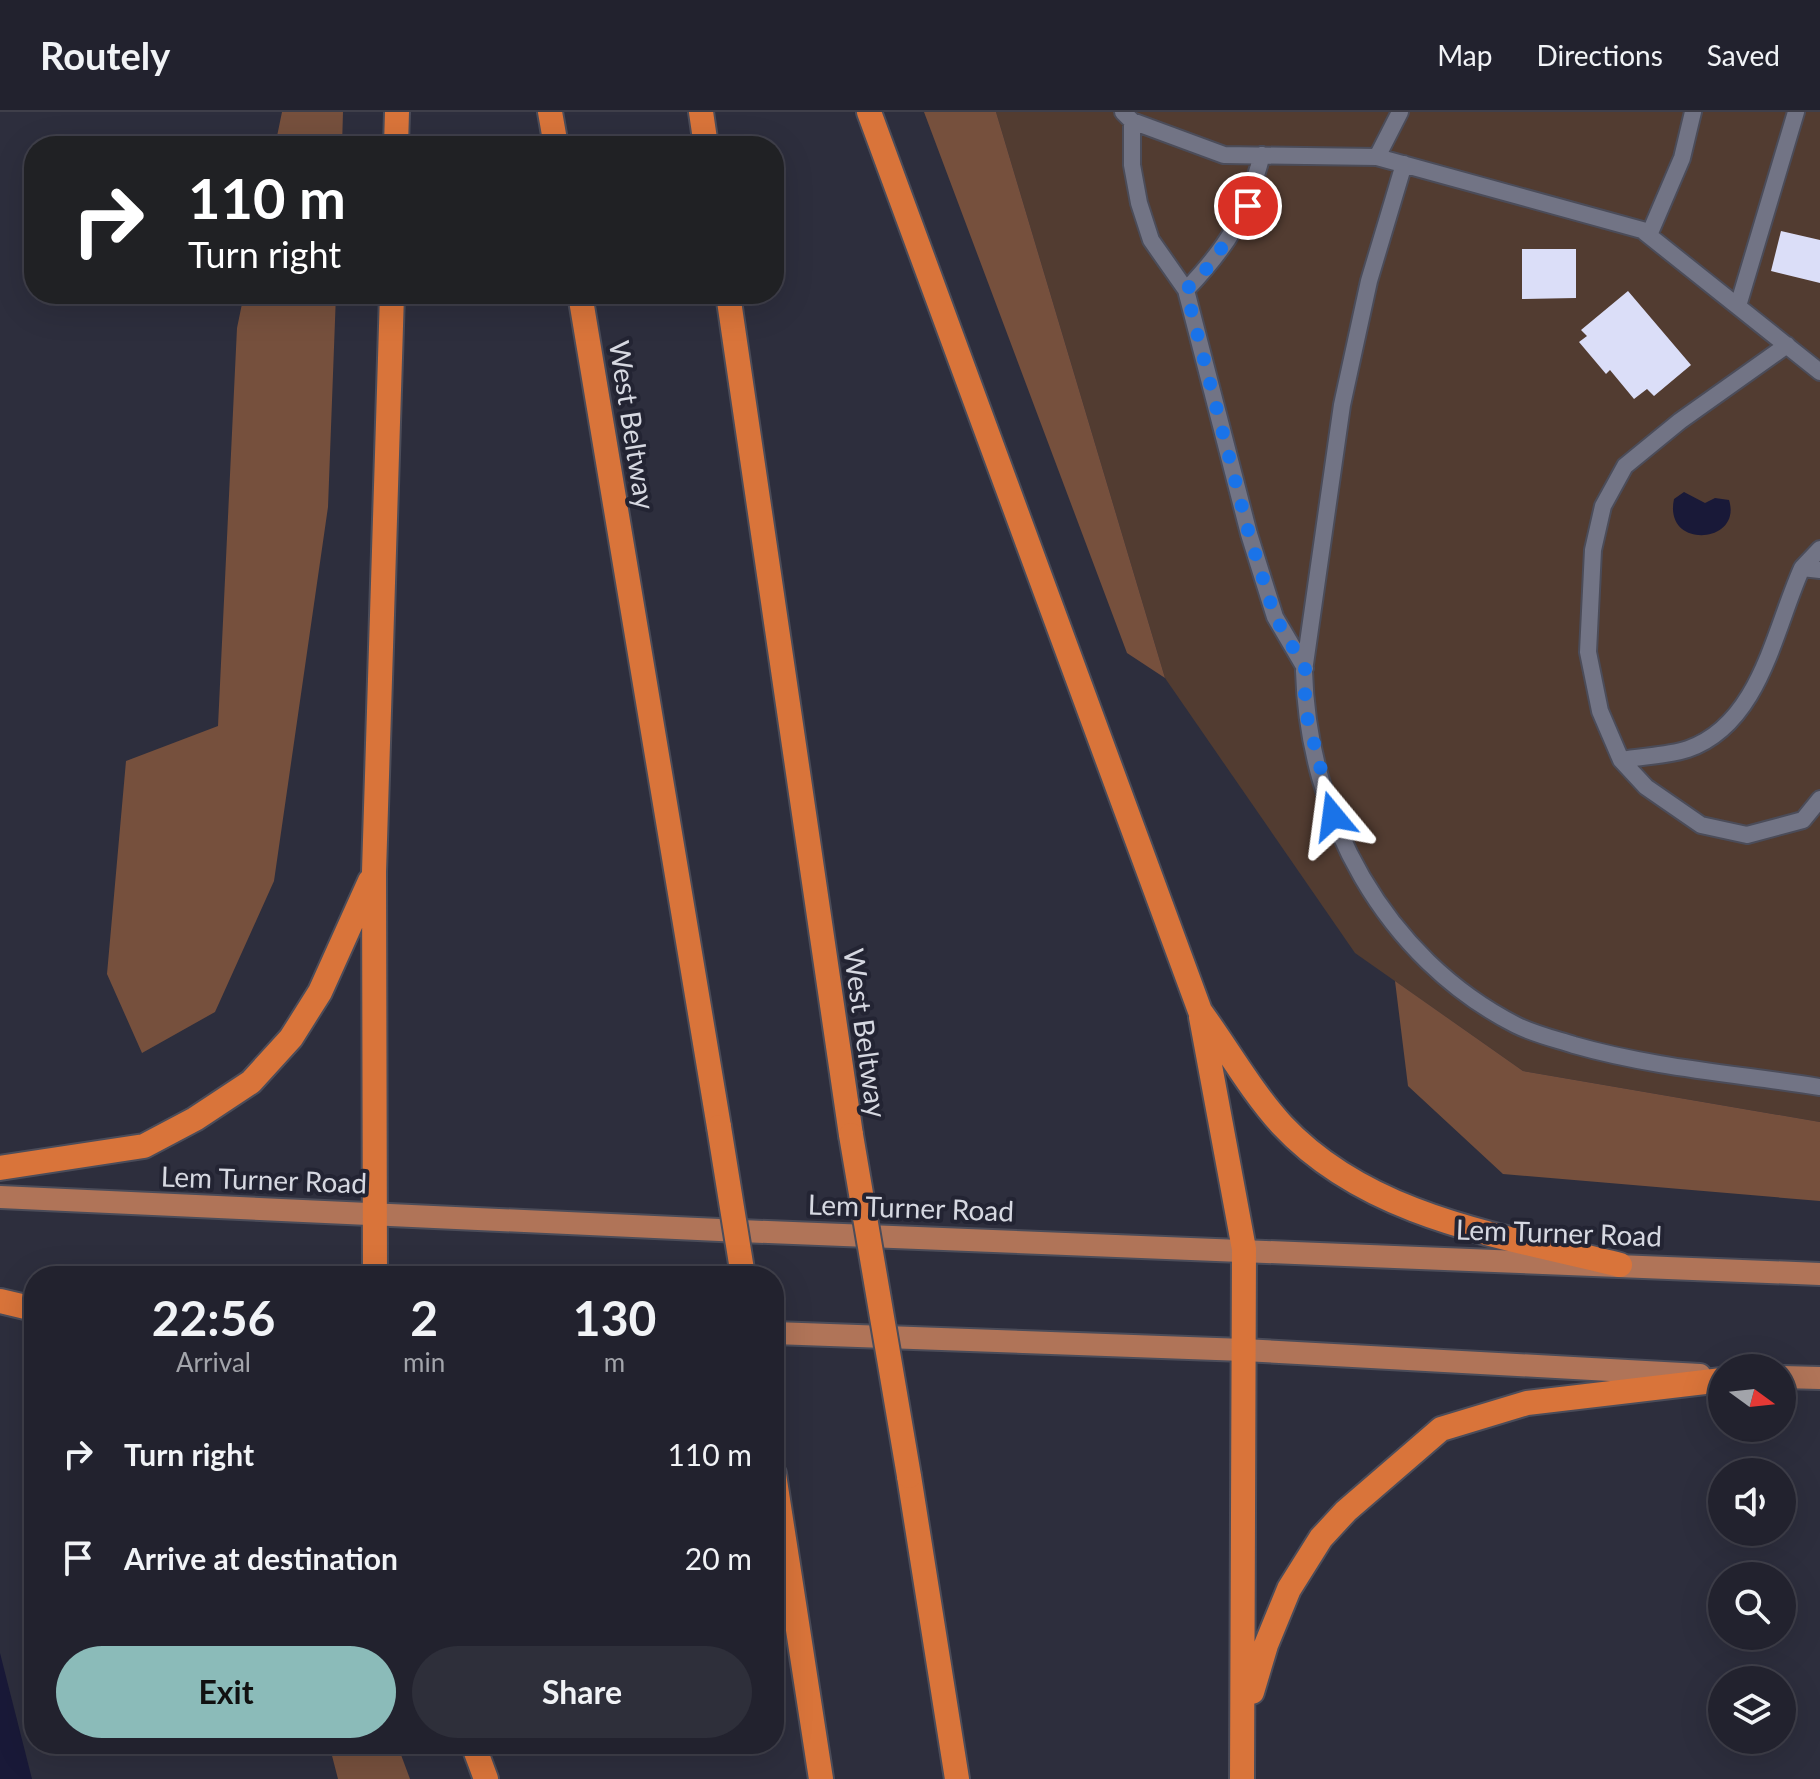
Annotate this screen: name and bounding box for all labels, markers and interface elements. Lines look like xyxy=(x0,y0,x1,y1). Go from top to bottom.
text: Routely xyxy=(40,32,170,78)
text: Map xyxy=(1437,38,1492,72)
text: Directions xyxy=(1536,38,1663,72)
text: Saved xyxy=(1707,38,1780,72)
text: 110 m xyxy=(188,164,346,231)
icon: right xyxy=(56,168,160,272)
pin xyxy=(1214,172,1282,240)
icon: arrive xyxy=(1226,184,1270,228)
text: Turn right xyxy=(188,232,341,276)
street label: West Beltway xyxy=(603,338,663,513)
position arrow xyxy=(1291,774,1375,858)
street label: West Beltway xyxy=(837,946,895,1120)
street label: Lem Turner Road xyxy=(160,1158,368,1200)
street label: Lem Turner Road xyxy=(807,1186,1015,1228)
street label: Lem Turner Road xyxy=(1455,1211,1663,1253)
text: 22:56 xyxy=(152,1289,275,1346)
text: 2 xyxy=(410,1289,438,1346)
text: 130 xyxy=(573,1289,656,1346)
text: Arrival xyxy=(176,1346,251,1378)
text: min xyxy=(403,1346,445,1378)
text: m xyxy=(604,1346,625,1378)
north arrow xyxy=(1708,1354,1796,1442)
map controls xyxy=(1708,1354,1796,1754)
icon: right xyxy=(56,1432,100,1476)
text: Turn right xyxy=(124,1436,254,1472)
text: 110 m xyxy=(667,1436,752,1472)
button: sound xyxy=(1708,1458,1796,1546)
icon: arrive xyxy=(56,1536,100,1580)
text: Arrive at destination xyxy=(124,1540,398,1576)
text: 20 m xyxy=(685,1540,752,1576)
button: search xyxy=(1708,1562,1796,1650)
button: Exit xyxy=(56,1646,396,1738)
button: Share xyxy=(412,1646,752,1738)
button: layers xyxy=(1708,1666,1796,1754)

